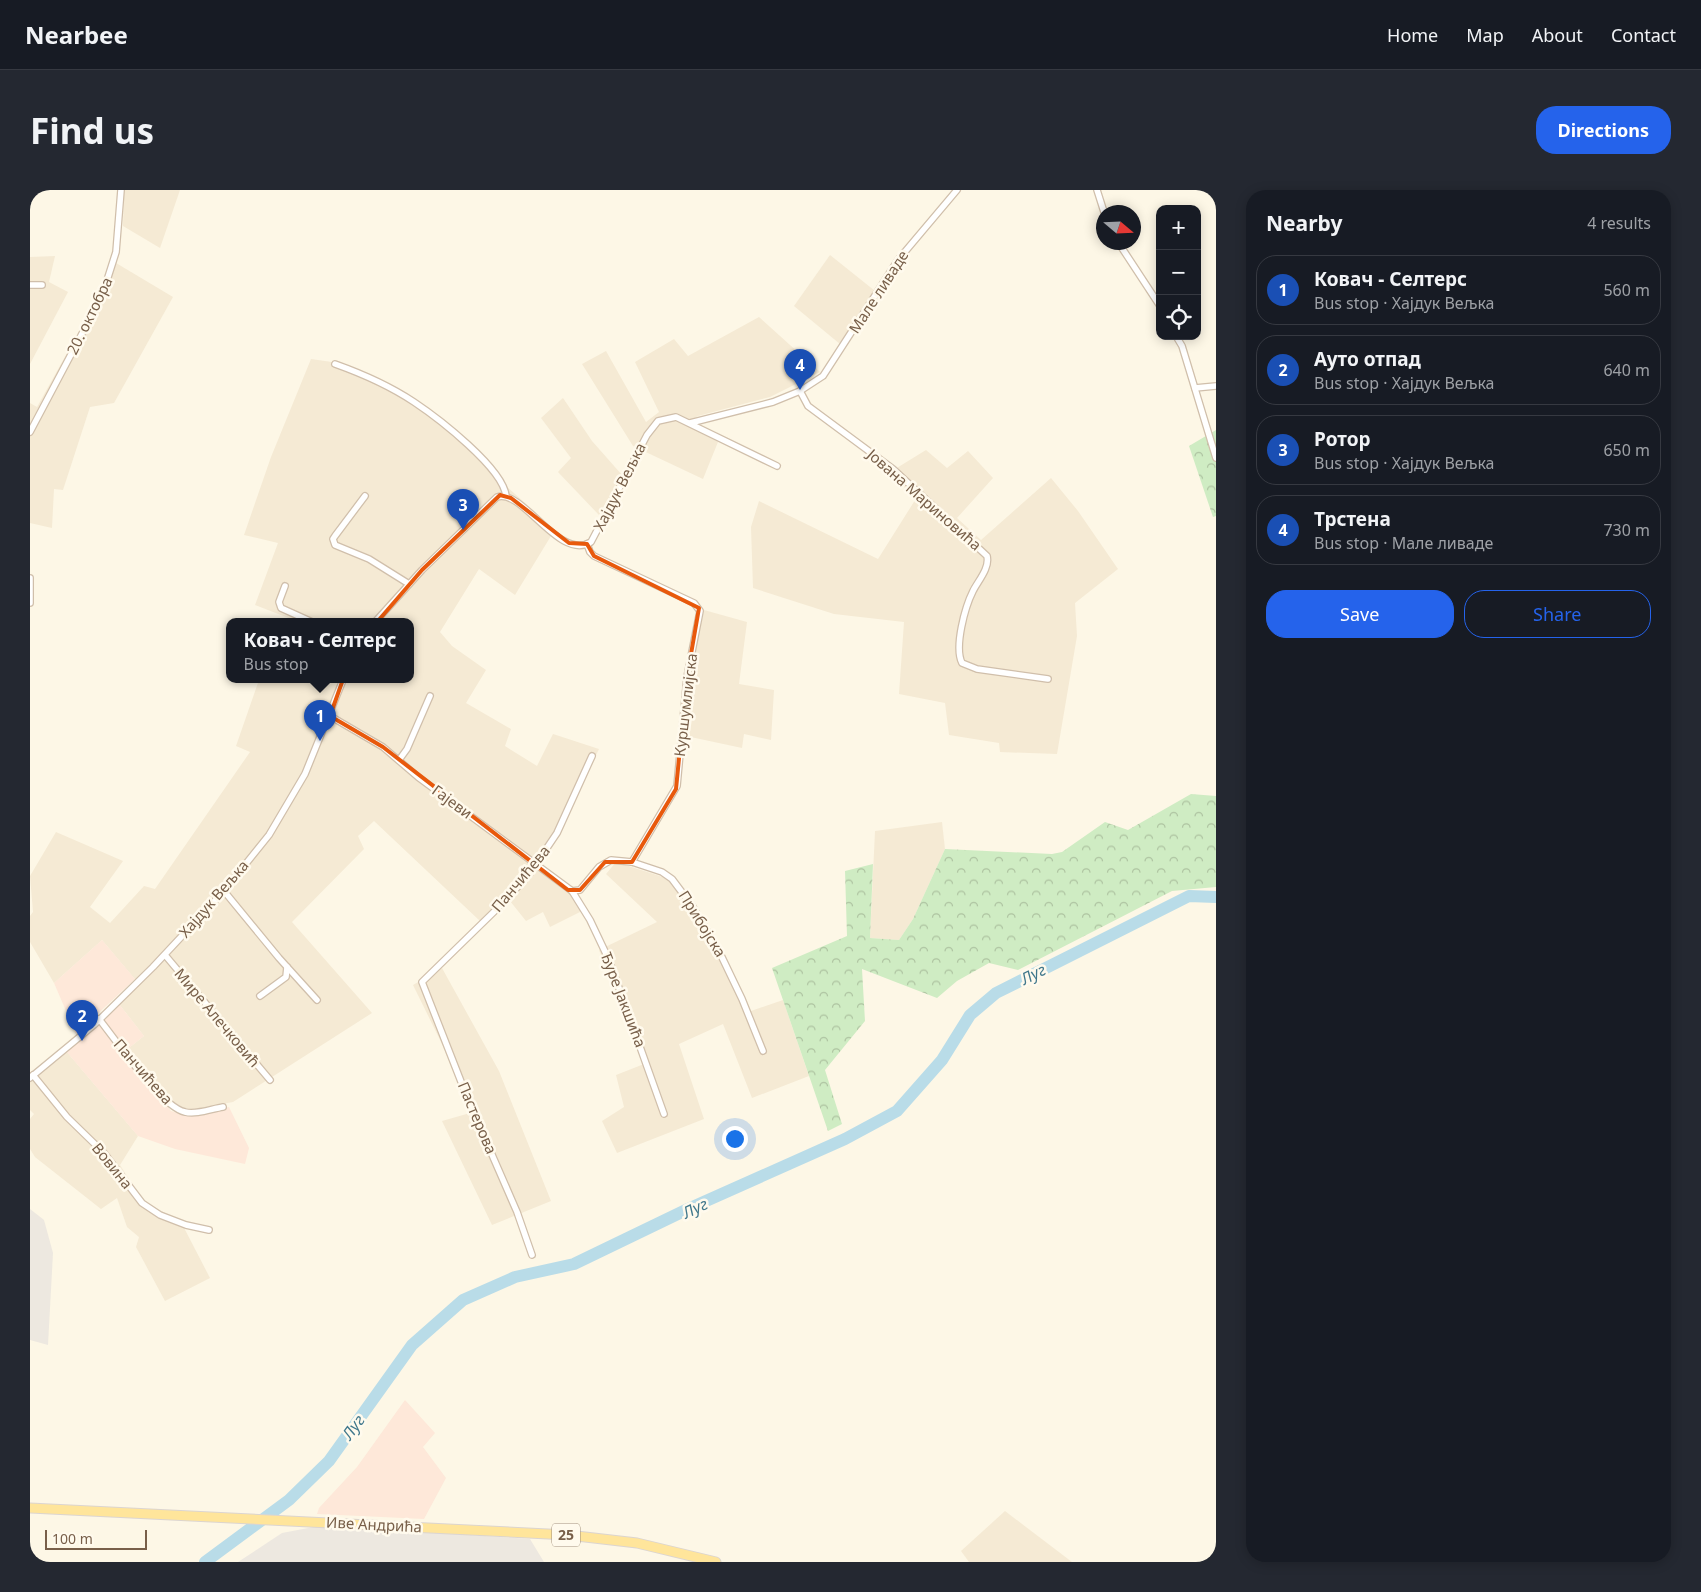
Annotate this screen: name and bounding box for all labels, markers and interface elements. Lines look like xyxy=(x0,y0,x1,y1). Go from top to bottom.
text: Nearbee xyxy=(25,18,128,51)
text: Home xyxy=(1387,23,1438,47)
text: Map xyxy=(1466,23,1504,47)
text: About xyxy=(1532,23,1583,47)
text: Contact xyxy=(1611,23,1676,47)
button: Directions xyxy=(1536,106,1671,154)
text: Find us xyxy=(30,107,154,154)
north arrow xyxy=(1096,205,1141,250)
map controls xyxy=(1156,205,1201,340)
button: + xyxy=(1156,205,1201,250)
text: Nearby xyxy=(1266,209,1342,237)
text: 4 results xyxy=(1587,212,1651,234)
street label: Мале ливаде xyxy=(844,246,912,337)
button: − xyxy=(1156,250,1201,295)
text: Ковач - Селтерс xyxy=(1314,266,1467,292)
street label: 20. октобра xyxy=(62,273,117,358)
text: 1 xyxy=(1278,279,1288,301)
text: 560 m xyxy=(1603,279,1650,301)
text: Bus stop · Хајдук Вељка xyxy=(1314,292,1495,314)
button: locate xyxy=(1156,295,1201,340)
text: Ауто отпад xyxy=(1314,346,1421,372)
pin: 4 xyxy=(784,349,816,390)
text: 2 xyxy=(1278,359,1288,381)
text: 640 m xyxy=(1603,359,1650,381)
text: Bus stop · Хајдук Вељка xyxy=(1314,372,1495,394)
text: Ротор xyxy=(1314,426,1371,452)
street label: Хајдук Вељка xyxy=(588,439,650,534)
text: 3 xyxy=(1278,439,1288,461)
text: 650 m xyxy=(1603,439,1650,461)
street label: Јована Мариновића xyxy=(862,443,986,554)
text: Bus stop · Хајдук Вељка xyxy=(1314,452,1495,474)
pin: 3 xyxy=(447,489,479,530)
text: Трстена xyxy=(1314,506,1391,532)
text: 4 xyxy=(1278,519,1288,541)
text: 730 m xyxy=(1603,519,1650,541)
text: Bus stop · Мале ливаде xyxy=(1314,532,1493,554)
button: Save xyxy=(1266,590,1454,638)
button: Share xyxy=(1464,590,1651,638)
popup xyxy=(226,618,414,683)
text: Ковач - Селтерс xyxy=(243,627,397,653)
street label: Куршумлијска xyxy=(669,652,701,758)
text: Bus stop xyxy=(243,653,309,675)
pin: 1 xyxy=(304,700,336,741)
street label: Гајеви xyxy=(428,780,477,823)
street label: Панчићева xyxy=(487,841,554,916)
street label: Хајдук Вељка xyxy=(174,855,252,941)
street label: Прибојска xyxy=(675,887,731,960)
street label: Ђуре Јакшића xyxy=(597,949,651,1050)
water label: Луг xyxy=(1016,958,1050,990)
street label: Мире Алечковић xyxy=(171,964,265,1071)
pin: 2 xyxy=(66,1000,98,1041)
street label: Панчићева xyxy=(110,1034,178,1108)
street label: Пастерова xyxy=(454,1078,502,1157)
your location xyxy=(722,1126,748,1152)
street label: Вовина xyxy=(88,1138,138,1193)
water label: Луг xyxy=(678,1192,712,1224)
water label: Луг xyxy=(336,1410,370,1445)
street label: Иве Андрића xyxy=(326,1512,422,1536)
road number: 25 xyxy=(552,1524,580,1546)
scale bar xyxy=(45,1527,148,1550)
text: 100 m xyxy=(52,1529,93,1548)

